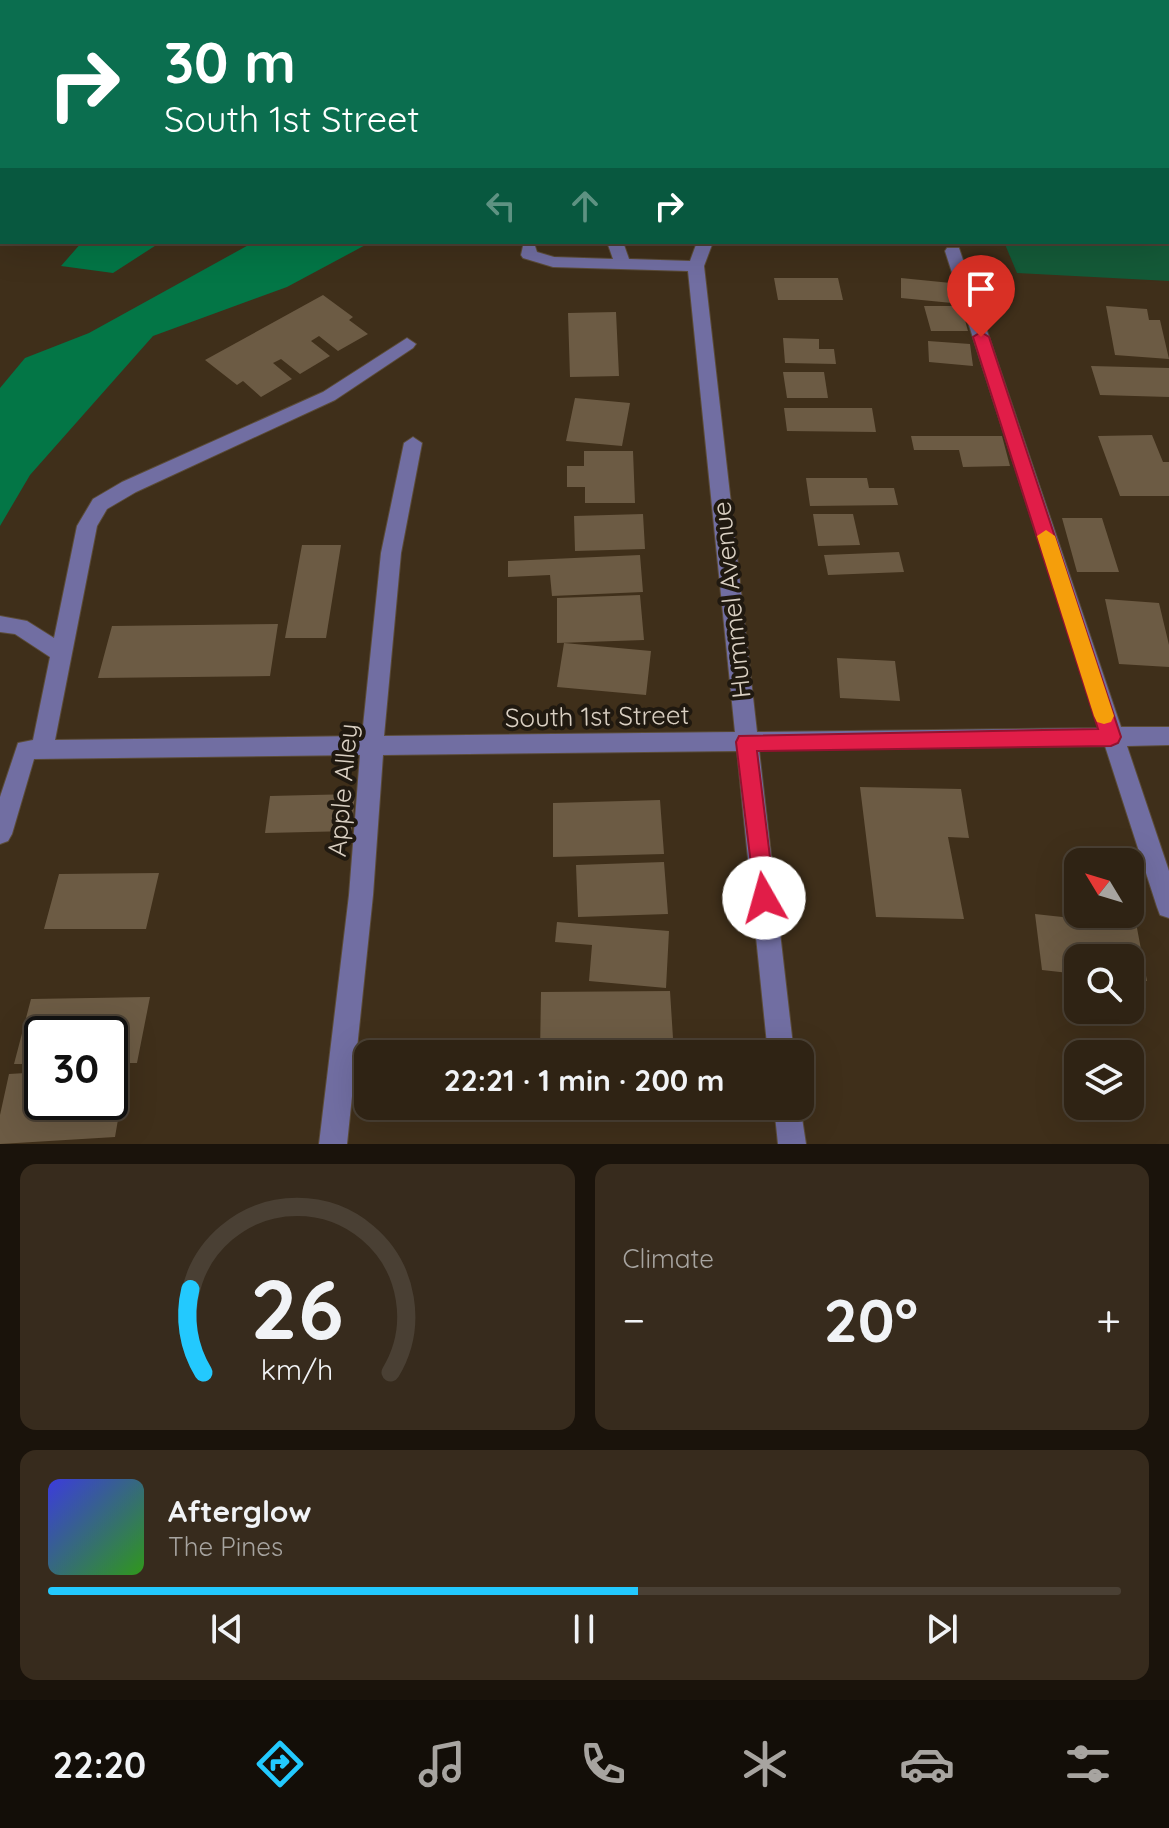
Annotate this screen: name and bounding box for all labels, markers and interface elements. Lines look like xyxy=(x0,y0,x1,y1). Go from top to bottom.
text: 30 m xyxy=(164,27,296,97)
icon: right xyxy=(32,32,136,136)
text: South 1st Street xyxy=(164,96,420,141)
icon: left xyxy=(479,184,523,228)
icon: ahead xyxy=(563,184,607,228)
icon: right xyxy=(647,184,691,228)
pin xyxy=(947,255,1015,337)
icon: arrive xyxy=(959,267,1003,311)
street label: Hummel Avenue xyxy=(704,500,758,700)
street label: South 1st Street xyxy=(504,698,690,734)
street label: Apple Alley xyxy=(320,722,364,858)
north arrow xyxy=(1064,848,1144,928)
map controls xyxy=(1064,848,1144,1120)
position arrow xyxy=(722,856,806,940)
button: search xyxy=(1064,944,1144,1024)
speed limit sign: 30 xyxy=(24,1016,128,1120)
button: layers xyxy=(1064,1040,1144,1120)
text: 22:21 · 1 min · 200 m xyxy=(444,1061,724,1099)
text: Climate xyxy=(623,1242,714,1275)
text: 26 xyxy=(251,1256,344,1360)
text: 20° xyxy=(824,1282,918,1357)
text: − xyxy=(623,1292,645,1347)
text: + xyxy=(1096,1292,1121,1347)
text: km/h xyxy=(261,1351,334,1387)
text: Afterglow xyxy=(168,1492,311,1530)
text: The Pines xyxy=(168,1530,283,1563)
icon: previous xyxy=(205,1607,249,1651)
icon: pause xyxy=(562,1607,606,1651)
icon: next xyxy=(920,1607,964,1651)
icon: directions xyxy=(252,1736,308,1792)
icon: music xyxy=(414,1736,470,1792)
icon: phone xyxy=(575,1736,631,1792)
icon: climate xyxy=(737,1736,793,1792)
icon: car xyxy=(899,1736,955,1792)
icon: filters xyxy=(1060,1736,1116,1792)
text: 22:20 xyxy=(53,1742,146,1787)

